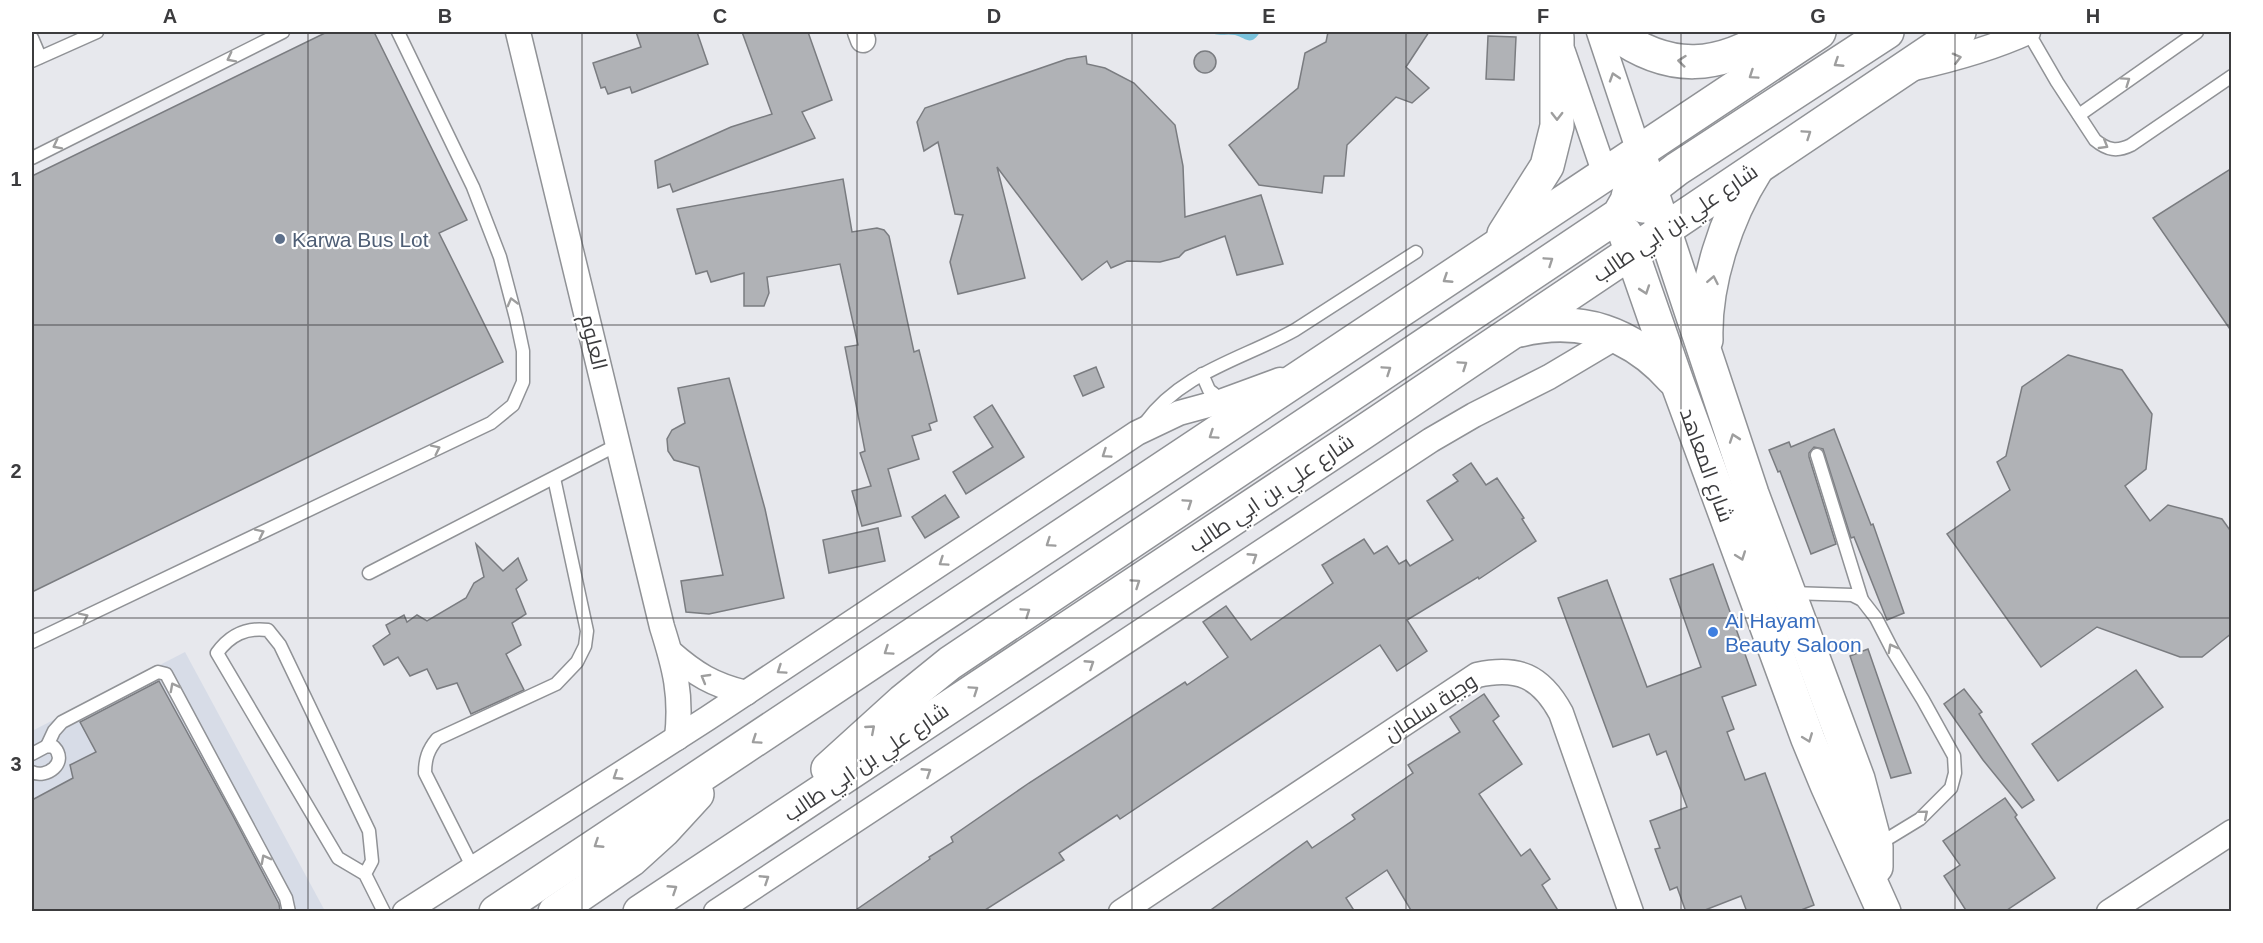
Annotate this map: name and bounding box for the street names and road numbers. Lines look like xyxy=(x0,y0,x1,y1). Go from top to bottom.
street label: شارع علي بن ابي طالب xyxy=(1588,159,1764,291)
street label: العلوم xyxy=(573,312,612,373)
street label: شارع المعاهد xyxy=(1673,405,1738,526)
street label: شارع علي بن ابي طالب xyxy=(1184,429,1360,561)
street label: وجبة سلمان xyxy=(1380,669,1482,747)
street label: شارع علي بن ابي طالب xyxy=(779,698,955,830)

